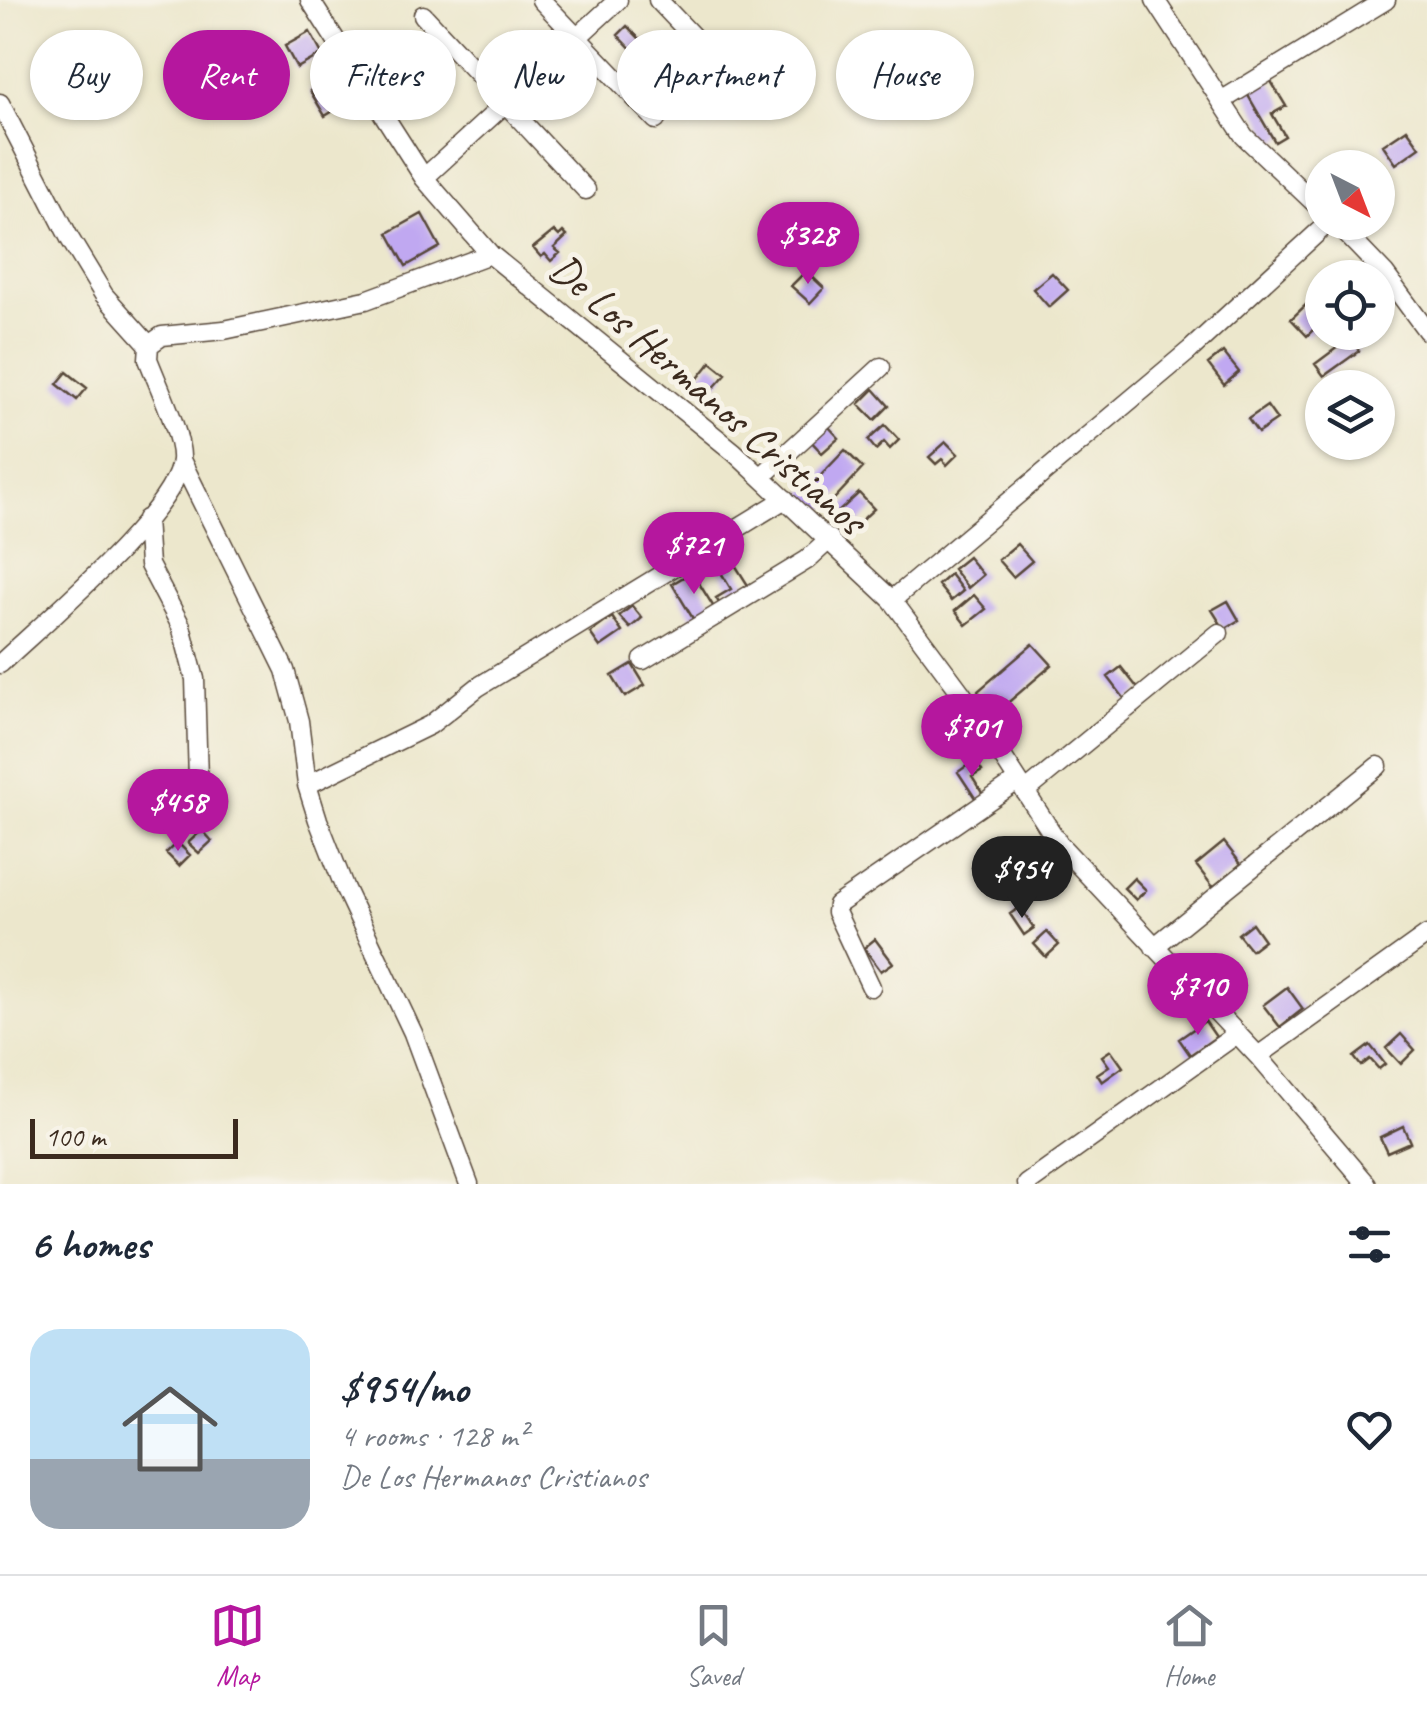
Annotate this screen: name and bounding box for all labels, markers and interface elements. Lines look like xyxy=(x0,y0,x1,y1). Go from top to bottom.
chip: Buy xyxy=(30,30,143,120)
chip: Rent xyxy=(163,30,290,120)
chip: Filters xyxy=(310,30,456,120)
chip: New xyxy=(476,30,597,120)
chip: Apartment xyxy=(617,30,816,120)
chip: House xyxy=(836,30,974,120)
north arrow xyxy=(1305,150,1395,240)
map controls xyxy=(1305,150,1395,460)
pin: $328 xyxy=(749,202,867,287)
text: $328 xyxy=(779,214,837,255)
street label: De Los Hermanos Cristianos xyxy=(539,242,880,548)
button: locate xyxy=(1305,260,1395,350)
button: layers xyxy=(1305,370,1395,460)
pin: $721 xyxy=(635,512,753,597)
text: $721 xyxy=(665,524,723,565)
pin: $701 xyxy=(913,694,1031,779)
text: $701 xyxy=(943,706,1001,747)
pin: $458 xyxy=(119,769,237,854)
text: $458 xyxy=(149,781,207,822)
pin: $954 xyxy=(963,836,1081,921)
text: $954 xyxy=(994,848,1050,889)
pin: $710 xyxy=(1139,953,1257,1038)
text: $710 xyxy=(1169,965,1227,1006)
scale bar xyxy=(30,1114,238,1158)
text: 100 m xyxy=(45,1119,105,1154)
icon: filters xyxy=(1342,1217,1397,1272)
text: 6 homes xyxy=(30,1218,149,1271)
text: $954/mo xyxy=(340,1362,468,1415)
icon: home xyxy=(110,1369,230,1489)
icon: heart xyxy=(1342,1402,1397,1457)
text: 4 rooms · 128 m² xyxy=(340,1415,527,1456)
text: De Los Hermanos Cristianos xyxy=(340,1456,646,1497)
tab: Map xyxy=(210,1598,265,1693)
tab: Saved xyxy=(686,1598,741,1693)
tab: Home xyxy=(1162,1598,1217,1693)

